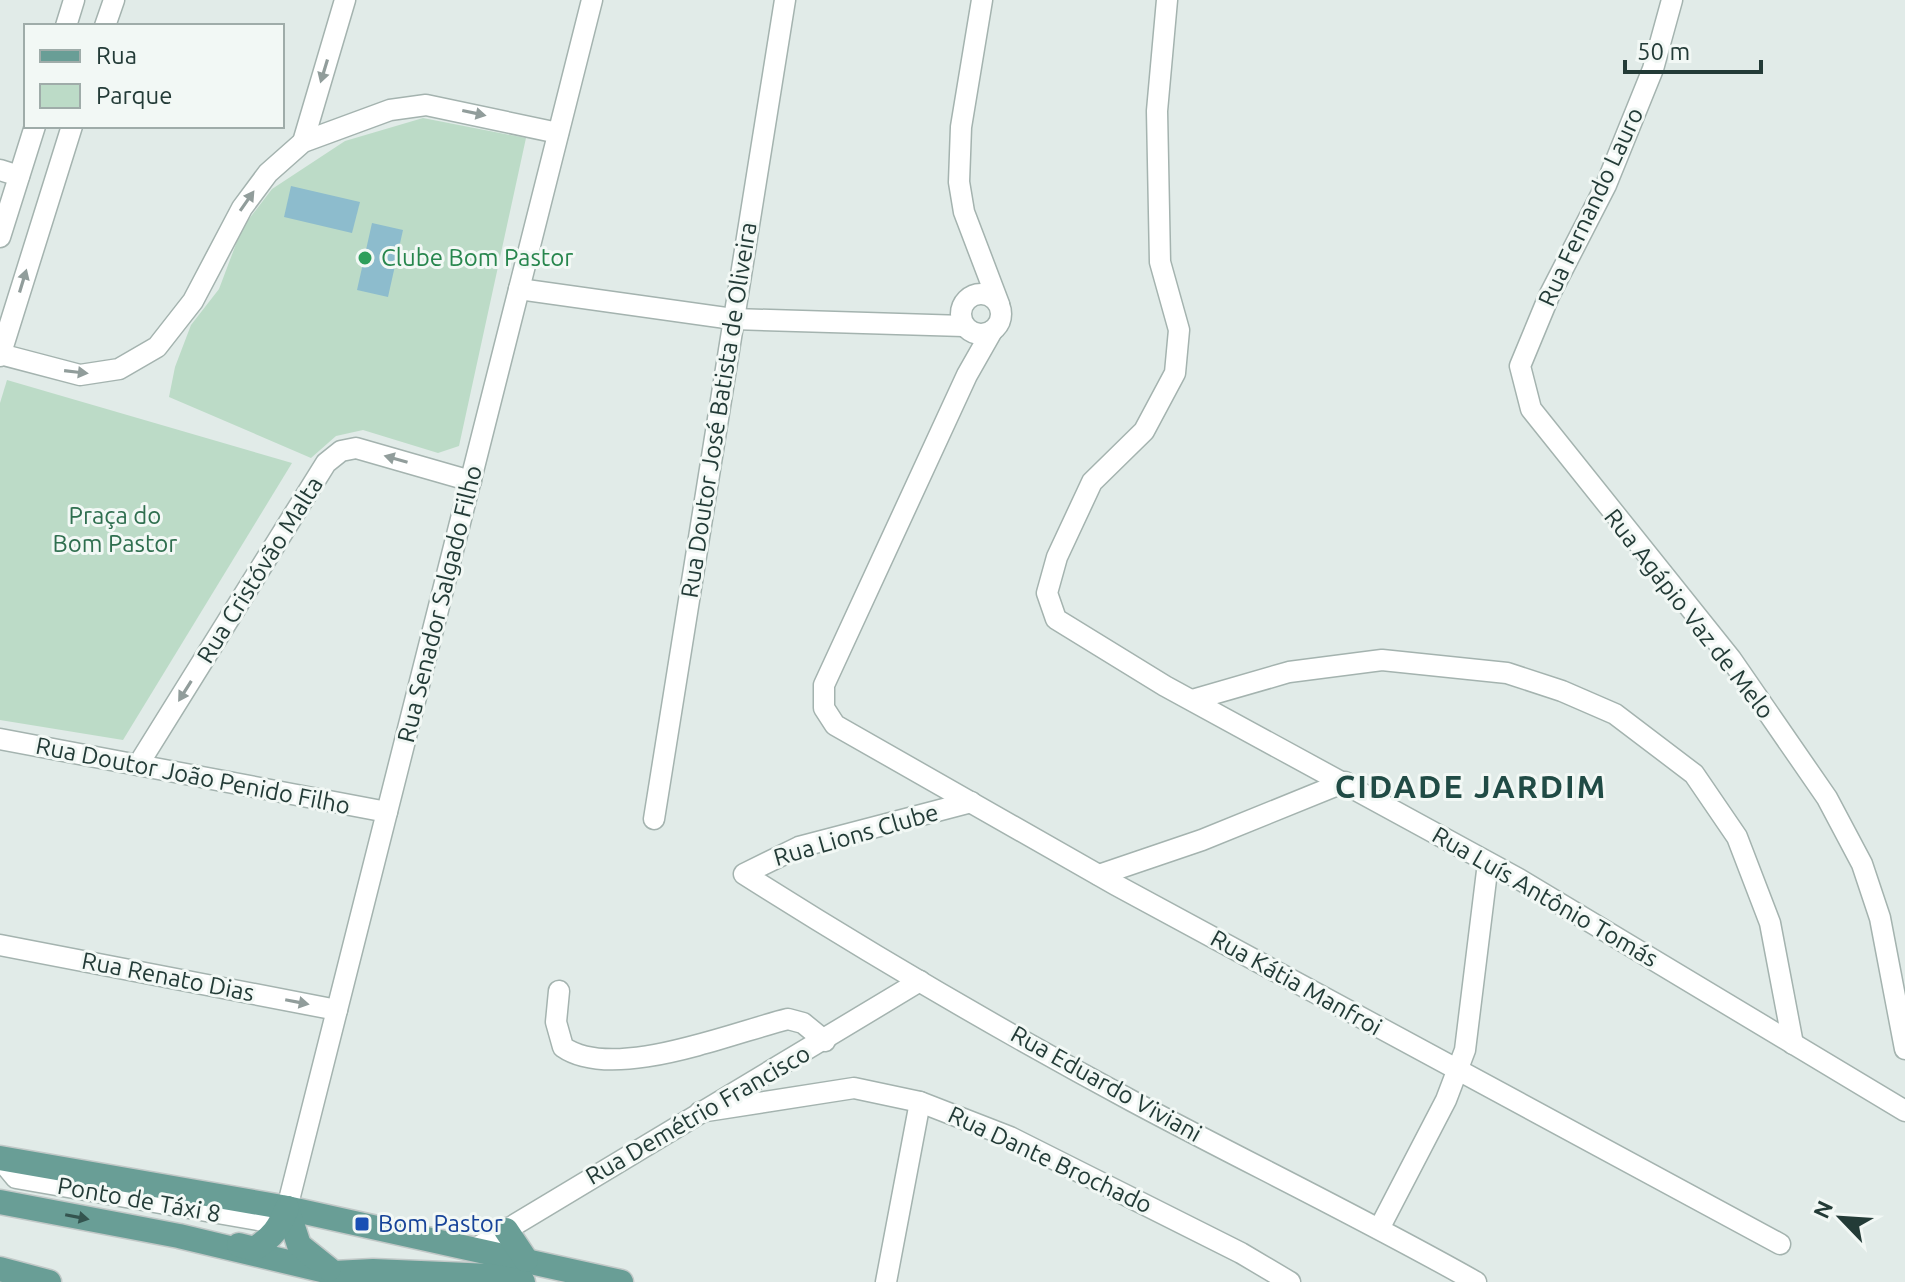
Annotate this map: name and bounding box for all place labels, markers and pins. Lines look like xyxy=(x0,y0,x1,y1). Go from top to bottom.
place label: Clube Bom Pastor xyxy=(381,244,573,271)
marker: Clube Bom Pastor xyxy=(356,249,374,267)
place label: Bom Pastor xyxy=(378,1210,503,1237)
marker: Bom Pastor xyxy=(353,1215,371,1233)

